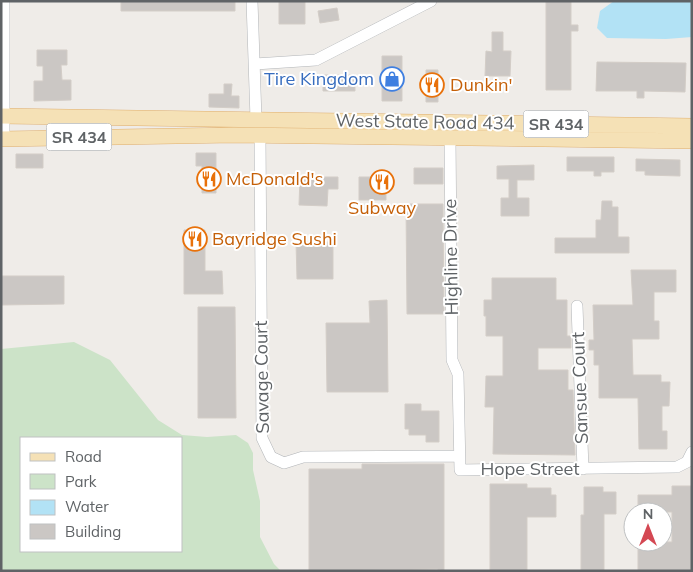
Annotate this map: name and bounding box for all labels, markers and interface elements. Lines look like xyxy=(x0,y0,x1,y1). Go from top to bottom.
shop icon: Tire Kingdom xyxy=(379,66,405,92)
place label: Tire Kingdom xyxy=(264,67,374,90)
restaurant icon: Dunkin' xyxy=(419,72,445,98)
place label: Dunkin' xyxy=(450,73,512,96)
street label: West State Road 434 xyxy=(335,108,515,135)
road number: SR 434 xyxy=(524,110,588,138)
road number: SR 434 xyxy=(46,124,112,150)
restaurant icon: McDonald's xyxy=(196,166,222,192)
place label: McDonald's xyxy=(226,167,323,190)
restaurant icon: Subway xyxy=(369,169,395,195)
place label: Subway xyxy=(348,196,416,219)
street label: Highline Drive xyxy=(438,199,463,315)
restaurant icon: Bayridge Sushi xyxy=(182,226,208,252)
place label: Bayridge Sushi xyxy=(212,227,337,250)
street label: Savage Court xyxy=(249,320,274,434)
street label: Sansue Court xyxy=(566,332,593,444)
legend xyxy=(20,437,182,552)
text: Road xyxy=(65,447,102,466)
street label: Hope Street xyxy=(480,457,580,480)
text: Park xyxy=(65,472,97,491)
text: Water xyxy=(65,497,109,516)
north arrow xyxy=(623,502,673,552)
text: N xyxy=(643,505,653,523)
text: Building xyxy=(65,522,121,541)

